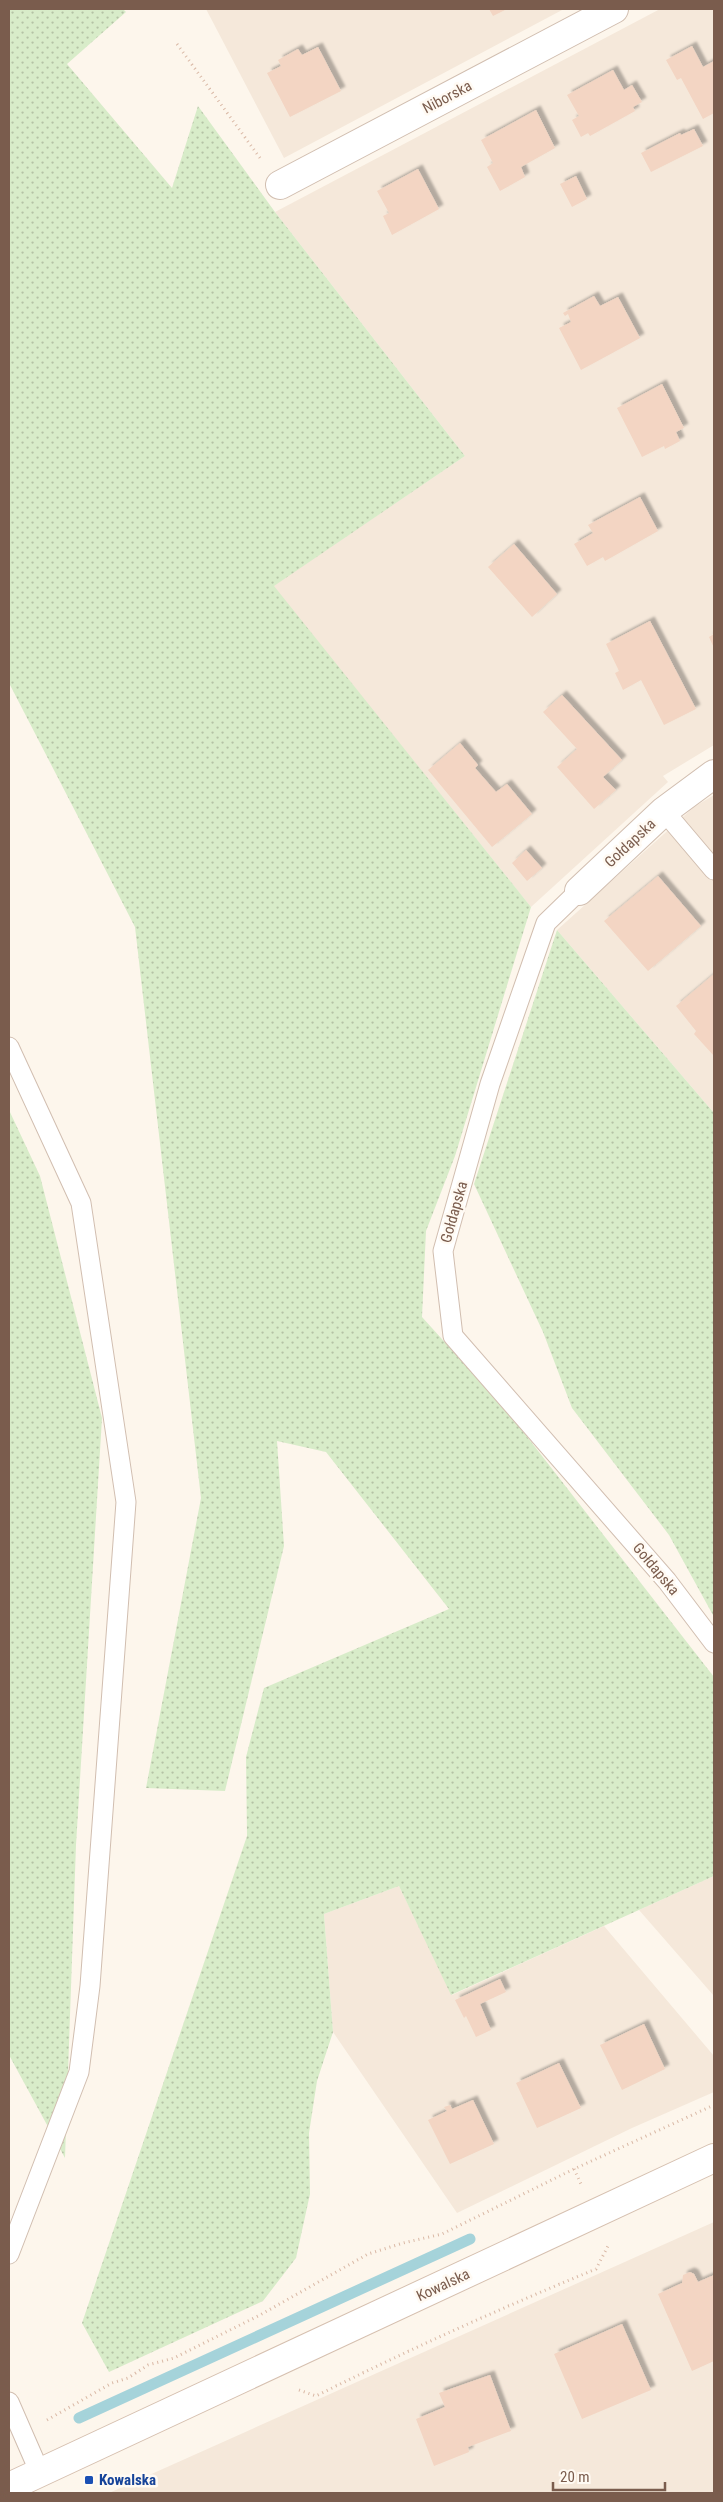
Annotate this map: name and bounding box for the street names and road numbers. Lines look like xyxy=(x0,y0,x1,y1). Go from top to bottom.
street label: Niborska xyxy=(419,77,475,117)
street label: Gołdapska xyxy=(601,815,659,871)
street label: Gołdapska xyxy=(437,1179,471,1245)
street label: Gołdapska xyxy=(629,1539,683,1599)
street label: Kowalska xyxy=(414,2265,472,2305)

